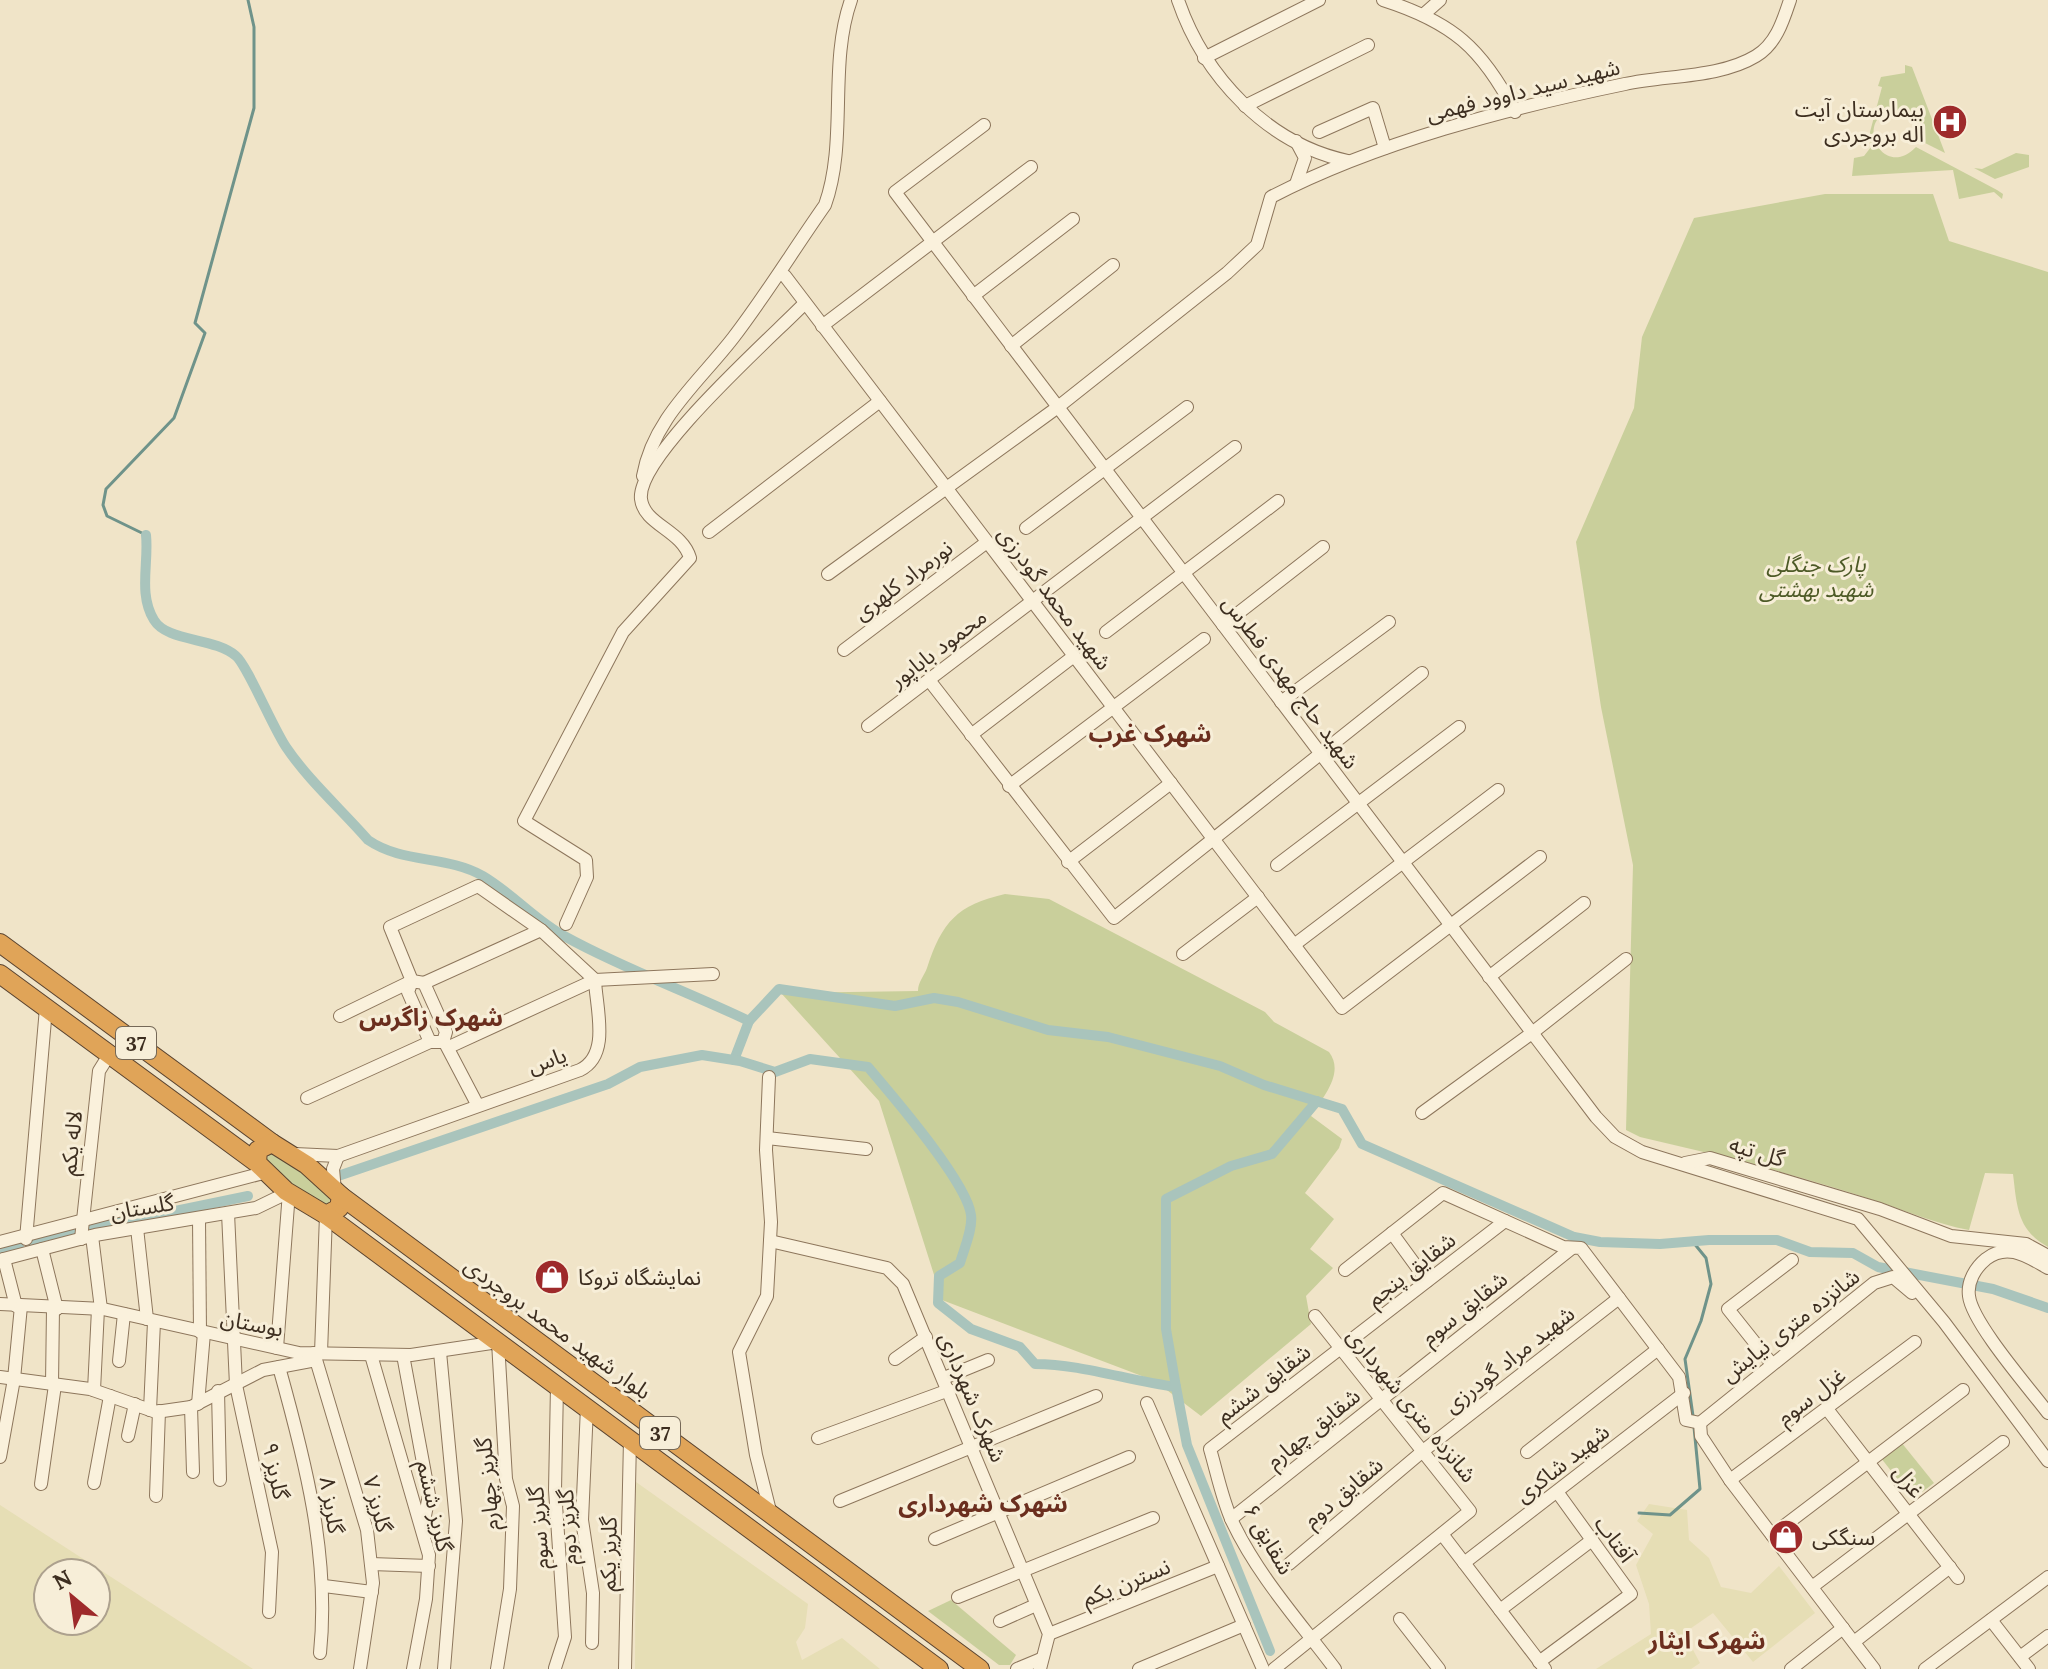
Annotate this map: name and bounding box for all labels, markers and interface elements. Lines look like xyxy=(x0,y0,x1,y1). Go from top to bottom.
street label: شهید سید داوود فهمی xyxy=(1423,52,1623,128)
place label: بیمارستان آیت اله بروجردی xyxy=(1795,95,1924,148)
hospital icon: بیمارستان آیت اله بروجردی xyxy=(1931,103,1969,141)
street label: شهید محمد گودرزی xyxy=(992,521,1118,675)
street label: نورمراد کلهری xyxy=(848,534,958,626)
park label: پارک جنگلی شهید بهشتی xyxy=(1759,550,1874,603)
street label: شهید حاج مهدی فطرس xyxy=(1214,590,1365,776)
street label: محمود باباپور xyxy=(883,602,993,695)
district label: شهرک غرب xyxy=(1088,718,1212,749)
district label: شهرک زاگرس xyxy=(359,1002,503,1033)
road number: 37 xyxy=(116,1027,156,1059)
street label: یاس xyxy=(524,1040,570,1080)
street label: لاله یکم xyxy=(54,1109,91,1177)
street label: گل تپه xyxy=(1726,1129,1789,1174)
street label: گلستان xyxy=(108,1188,177,1226)
street label: شقایق پنجم xyxy=(1361,1226,1463,1315)
street label: بلوار شهید محمد بروجردی xyxy=(459,1251,657,1405)
shop icon: نمایشگاه تروکا xyxy=(533,1258,571,1296)
street label: شانزده متری نیایش xyxy=(1715,1262,1865,1388)
place label: نمایشگاه تروکا xyxy=(578,1263,701,1291)
street label: شقایق سوم xyxy=(1415,1265,1515,1354)
street label: شهید مراد گودرزی xyxy=(1438,1299,1580,1419)
street label: بوستان xyxy=(218,1303,286,1343)
street label: شانزده متری شهرداری xyxy=(1341,1322,1483,1488)
street label: شهرک شهرداری xyxy=(933,1328,1013,1466)
street label: شقایق ششم xyxy=(1210,1337,1318,1431)
street label: غزل سوم xyxy=(1771,1361,1853,1433)
street label: شقایق چهارم xyxy=(1260,1382,1368,1477)
road number: 37 xyxy=(640,1417,680,1449)
street label: شهید شاکری xyxy=(1509,1417,1615,1509)
street label: گلریز چهارم xyxy=(469,1435,508,1532)
street label: گلریز ۹ xyxy=(256,1440,296,1503)
street label: شقایق دوم xyxy=(1297,1451,1391,1536)
street label: گلریز ششم xyxy=(408,1457,459,1556)
street label: غزل xyxy=(1887,1459,1931,1503)
street label: گلریز ۷ xyxy=(357,1473,399,1536)
street label: گلریز ۸ xyxy=(314,1474,350,1536)
street label: گلریز سوم xyxy=(521,1484,558,1570)
street label: گلریز دوم xyxy=(551,1487,586,1566)
district label: شهرک شهرداری xyxy=(898,1488,1068,1519)
street label: شقایق ۶ xyxy=(1238,1499,1300,1579)
street label: آفتاب xyxy=(1589,1510,1642,1569)
street label: گلریز یکم xyxy=(593,1515,626,1592)
shop icon: سنگکی xyxy=(1767,1518,1805,1556)
place label: سنگکی xyxy=(1812,1523,1875,1551)
street label: نسترن یکم xyxy=(1078,1552,1175,1615)
north arrow xyxy=(32,1557,112,1637)
text: N xyxy=(48,1563,77,1596)
district label: شهرک ایثار xyxy=(1648,1625,1765,1656)

